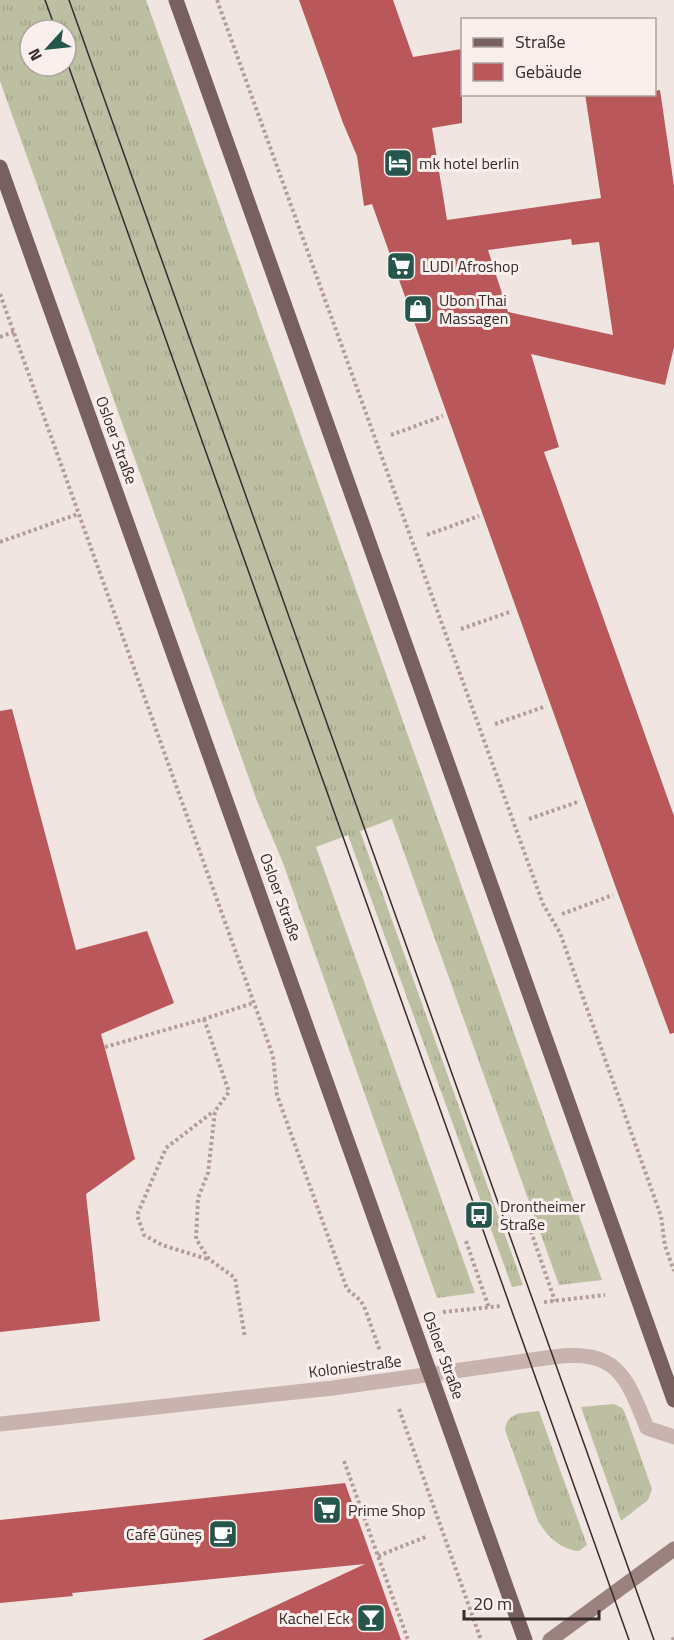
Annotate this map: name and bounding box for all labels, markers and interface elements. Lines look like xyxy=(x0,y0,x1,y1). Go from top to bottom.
north arrow xyxy=(18,18,78,78)
legend xyxy=(461,18,656,96)
text: Straße xyxy=(515,28,566,55)
text: N xyxy=(21,44,48,65)
text: Gebäude xyxy=(515,58,582,85)
hotel icon: mk hotel berlin xyxy=(382,147,414,179)
place label: mk hotel berlin xyxy=(419,151,519,175)
supermarket icon: LUDI Afroshop xyxy=(385,250,417,282)
place label: LUDI Afroshop xyxy=(422,254,519,278)
place label: Ubon Thai Massagen xyxy=(439,288,508,330)
shop icon: Ubon Thai Massagen xyxy=(402,293,434,325)
street label: Osloer Straße xyxy=(90,393,144,487)
street label: Osloer Straße xyxy=(254,850,308,944)
place label: Drontheimer Straße xyxy=(500,1194,586,1236)
bus stop icon: Drontheimer Straße xyxy=(463,1199,495,1231)
street label: Osloer Straße xyxy=(417,1308,471,1402)
street label: Koloniestraße xyxy=(307,1348,403,1384)
supermarket icon: Prime Shop xyxy=(311,1494,343,1526)
place label: Prime Shop xyxy=(348,1498,426,1522)
cafe icon: Café Güneş xyxy=(207,1518,239,1550)
place label: Café Güneş xyxy=(126,1522,202,1546)
scale bar xyxy=(464,1583,599,1621)
text: 20 m xyxy=(473,1590,512,1617)
bar icon: Kachel Eck xyxy=(355,1602,387,1634)
place label: Kachel Eck xyxy=(279,1606,350,1630)

